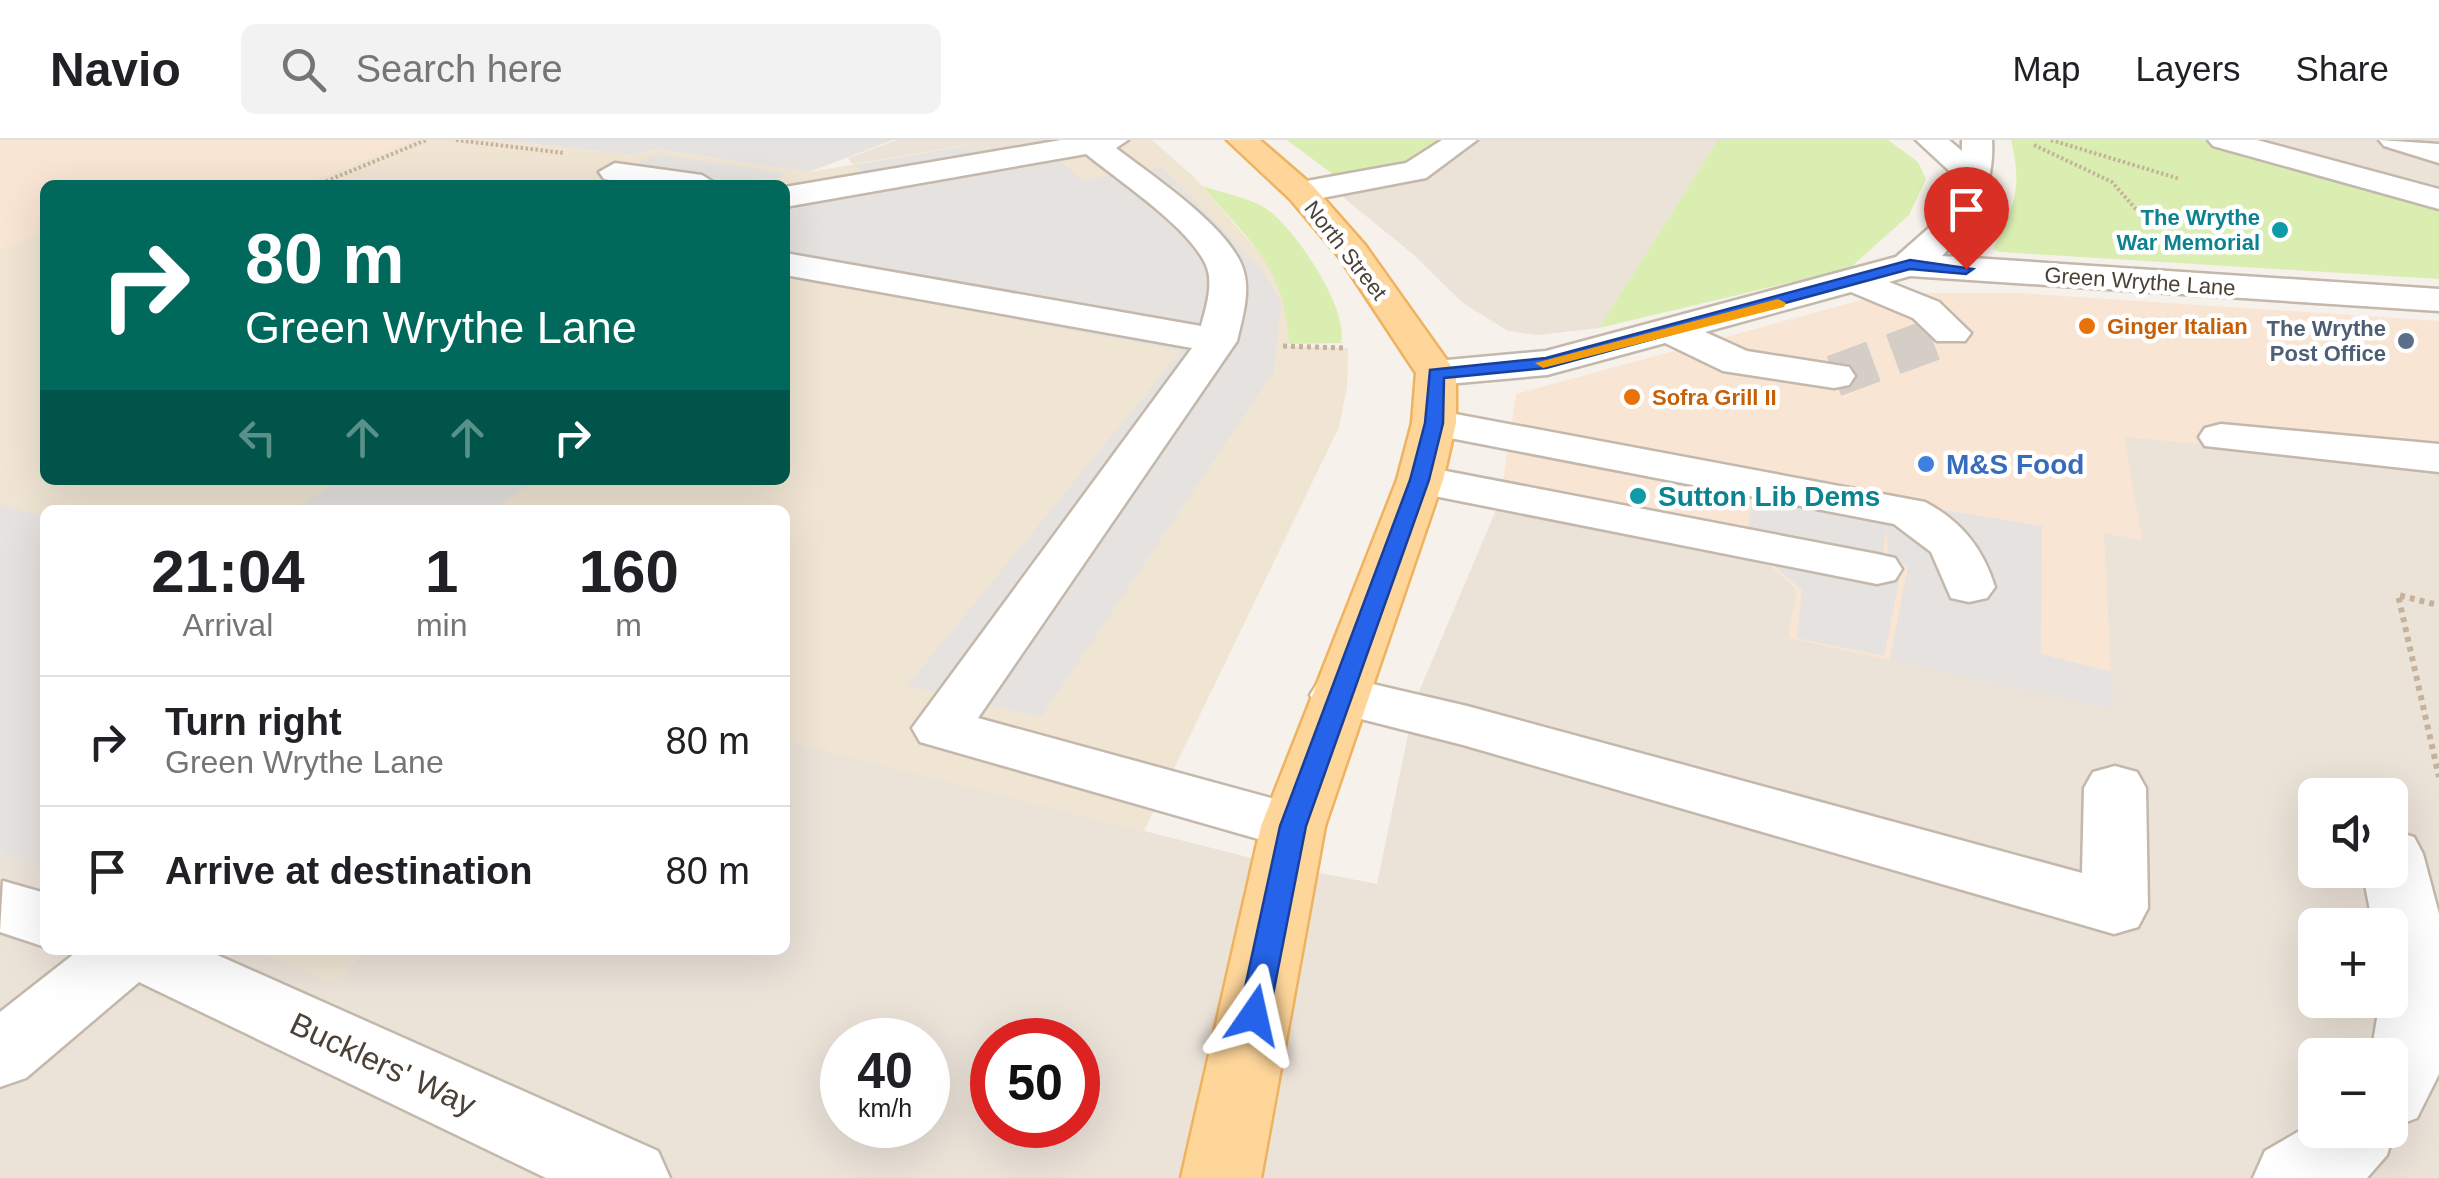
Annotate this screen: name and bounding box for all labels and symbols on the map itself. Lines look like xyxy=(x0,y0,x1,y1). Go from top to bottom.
pin xyxy=(1924,167,2009,270)
street label: North Street xyxy=(1299,196,1392,305)
place label: The Wrythe War Memorial xyxy=(2117,205,2260,255)
marker: The Wrythe War Memorial xyxy=(2269,219,2291,241)
street label: Green Wrythe Lane xyxy=(2044,262,2236,301)
place label: Ginger Italian xyxy=(2107,314,2248,339)
marker: Ginger Italian xyxy=(2076,315,2098,337)
place label: The Wrythe Post Office xyxy=(2267,316,2386,366)
marker: The Wrythe Post Office xyxy=(2395,330,2417,352)
place label: Sofra Grill II xyxy=(1652,385,1777,410)
marker: Sofra Grill II xyxy=(1621,386,1643,408)
place label: M&S Food xyxy=(1946,449,2084,480)
marker: M&S Food xyxy=(1915,453,1937,475)
place label: Sutton Lib Dems xyxy=(1658,481,1880,512)
marker: Sutton Lib Dems xyxy=(1627,485,1649,507)
position arrow xyxy=(1202,963,1306,1067)
street label: Bucklers' Way xyxy=(285,1005,481,1123)
speed limit sign: 50 xyxy=(970,1018,1100,1148)

